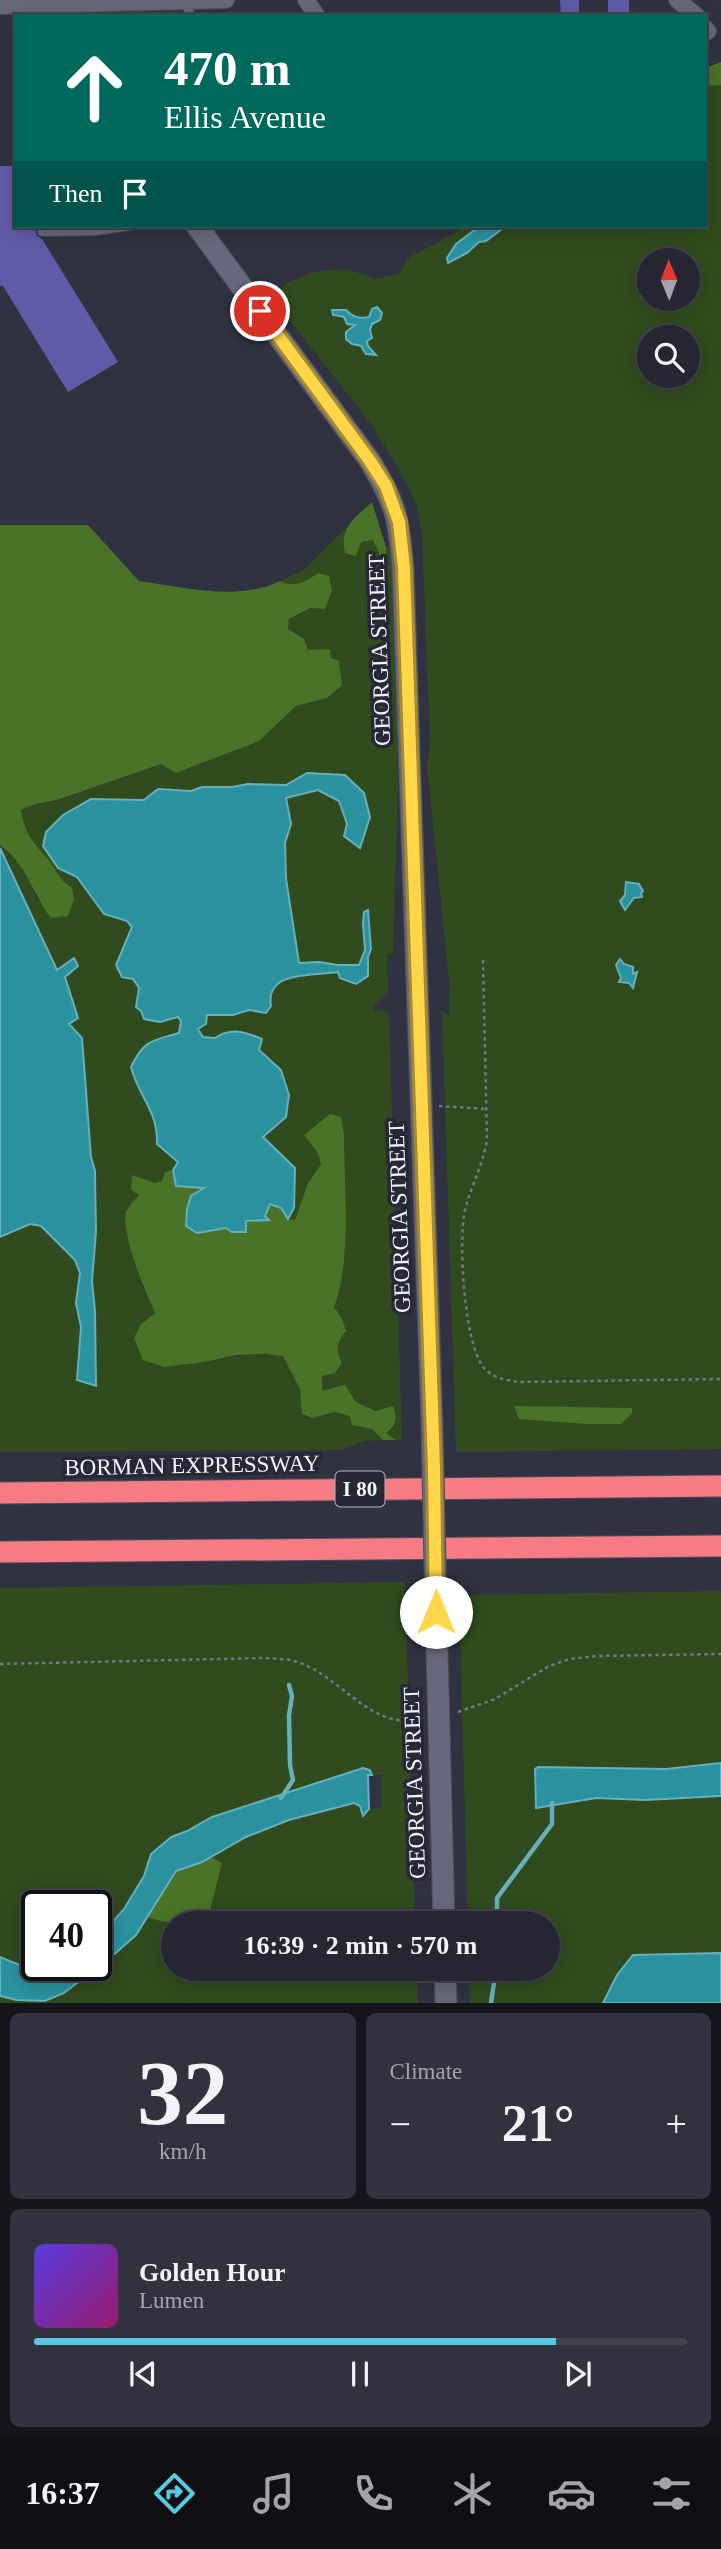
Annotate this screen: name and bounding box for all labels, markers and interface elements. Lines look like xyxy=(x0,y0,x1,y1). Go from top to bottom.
text: 470 m xyxy=(164,41,291,96)
icon: ahead xyxy=(49,42,140,133)
text: Ellis Avenue xyxy=(164,99,326,135)
icon: arrive xyxy=(116,175,154,213)
text: Then xyxy=(49,179,102,208)
north arrow xyxy=(637,248,700,312)
map controls xyxy=(637,248,700,388)
pin xyxy=(230,281,290,341)
icon: arrive xyxy=(241,292,279,330)
button: search xyxy=(637,325,700,388)
street label: GEORGIA STREET xyxy=(364,553,395,747)
street label: GEORGIA STREET xyxy=(384,1120,415,1314)
street label: BORMAN EXPRESSWAY xyxy=(64,1451,320,1480)
road number: I 80 xyxy=(336,1472,384,1506)
position arrow xyxy=(399,1575,473,1649)
street label: GEORGIA STREET xyxy=(399,1686,430,1880)
speed limit sign: 40 xyxy=(21,1890,112,1981)
text: 16:39 · 2 min · 570 m xyxy=(244,1931,478,1960)
text: 32 xyxy=(137,2043,228,2144)
text: Climate xyxy=(390,2059,462,2084)
text: 21° xyxy=(502,2095,575,2152)
text: − xyxy=(390,2103,411,2145)
text: + xyxy=(666,2103,687,2145)
text: km/h xyxy=(159,2139,206,2164)
text: Golden Hour xyxy=(139,2258,286,2287)
text: Lumen xyxy=(139,2288,204,2313)
icon: previous xyxy=(124,2355,162,2393)
icon: pause xyxy=(341,2355,379,2393)
icon: next xyxy=(559,2355,597,2393)
icon: directions xyxy=(150,2469,199,2518)
icon: music xyxy=(249,2469,298,2518)
icon: phone xyxy=(349,2469,398,2518)
icon: climate xyxy=(448,2469,497,2518)
icon: car xyxy=(547,2469,596,2518)
icon: filters xyxy=(647,2469,696,2518)
text: 16:37 xyxy=(25,2475,100,2511)

